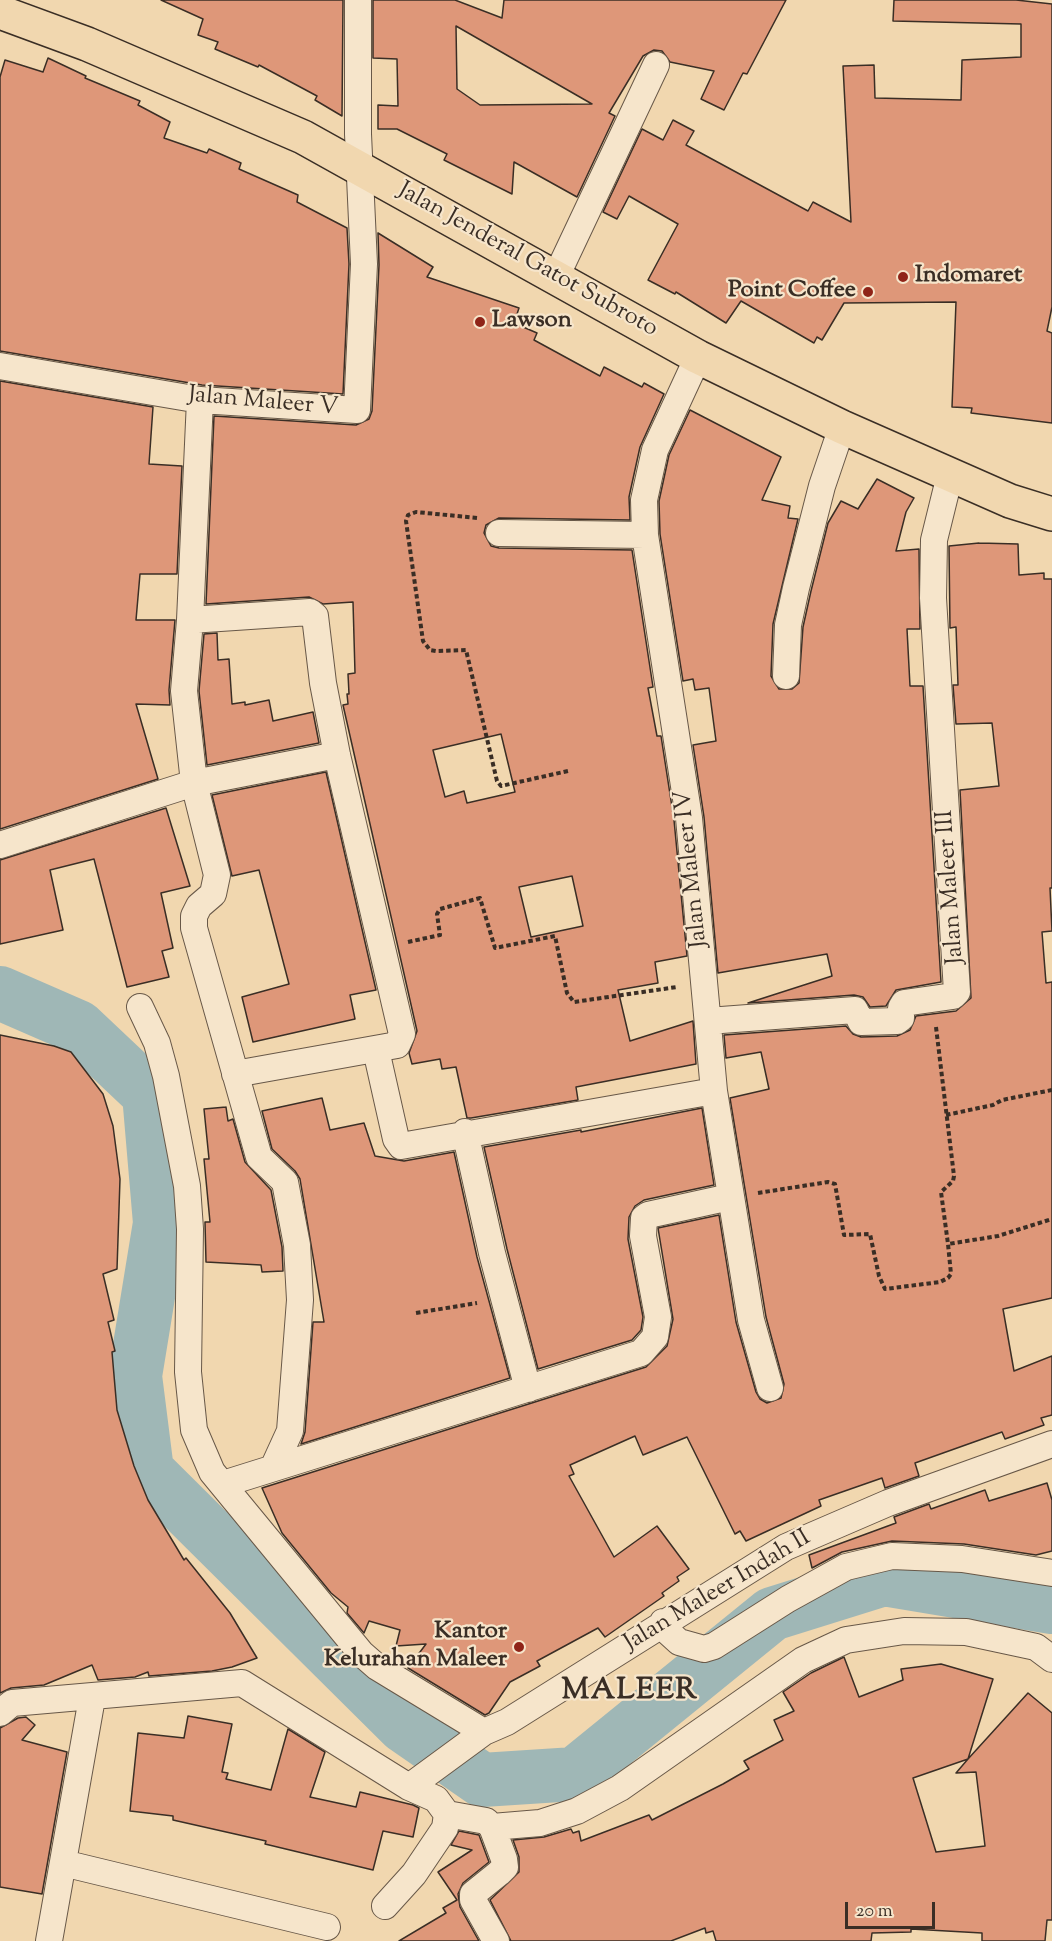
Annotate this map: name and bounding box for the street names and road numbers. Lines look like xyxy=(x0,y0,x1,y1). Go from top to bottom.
street label: Jalan Jenderal Gatot Subroto xyxy=(392,177,662,345)
street label: Jalan Maleer V xyxy=(187,382,339,424)
street label: Jalan Maleer IV xyxy=(670,789,716,949)
street label: Jalan Maleer III xyxy=(932,809,972,965)
street label: Jalan Maleer Indah II xyxy=(620,1525,816,1659)

